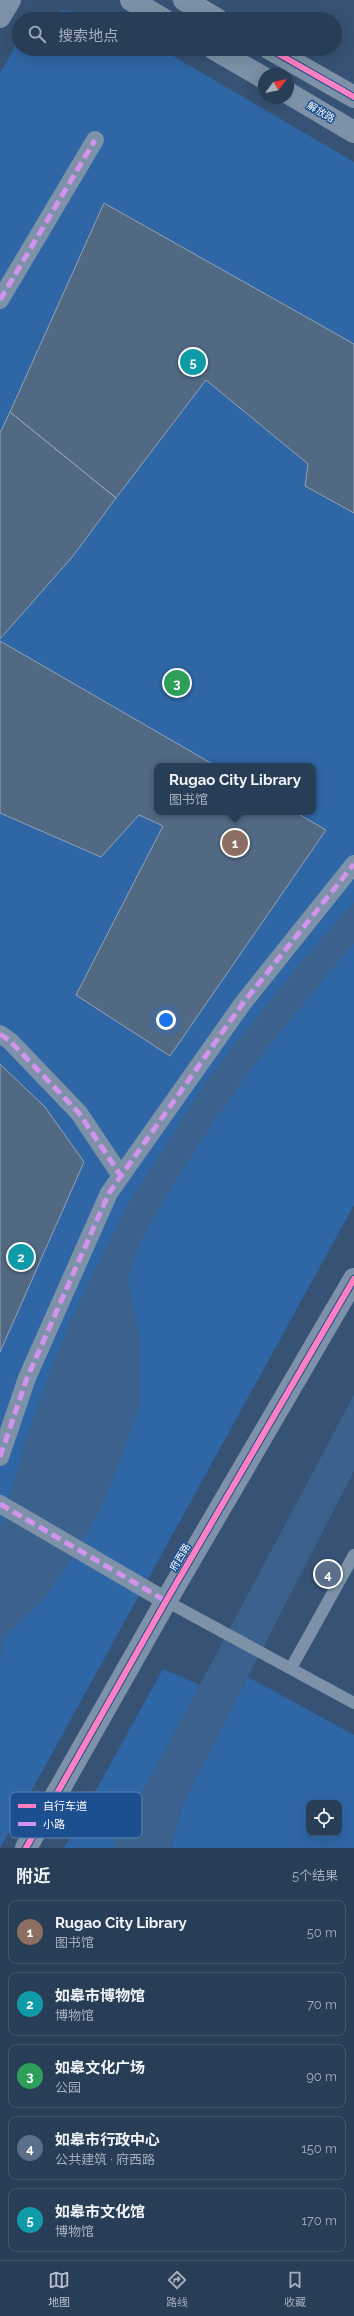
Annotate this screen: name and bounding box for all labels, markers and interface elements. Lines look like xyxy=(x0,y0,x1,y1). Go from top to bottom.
search box xyxy=(12,12,342,56)
icon: search xyxy=(26,23,48,45)
text: 搜索地点 xyxy=(58,27,118,45)
north arrow xyxy=(258,68,294,104)
street label: 解放路 xyxy=(305,100,337,124)
pin: 5 xyxy=(180,347,206,377)
pin: 3 xyxy=(164,668,190,698)
popup xyxy=(154,763,316,815)
text: Rugao City Library xyxy=(169,771,301,789)
text: 图书馆 xyxy=(169,792,208,807)
pin: 1 xyxy=(222,828,248,858)
your location xyxy=(156,1010,176,1030)
pin: 2 xyxy=(8,1242,34,1272)
street label: 府西路 xyxy=(168,1541,192,1573)
pin: 4 xyxy=(315,1559,341,1589)
legend xyxy=(10,1792,142,1838)
text: 自行车道 xyxy=(43,1800,87,1813)
map controls xyxy=(306,1800,342,1836)
button: locate xyxy=(306,1800,342,1836)
text: 小路 xyxy=(43,1818,65,1831)
text: 附近 xyxy=(16,1866,50,1886)
text: 5个结果 xyxy=(292,1868,338,1883)
text: Rugao City Library xyxy=(55,1914,187,1932)
text: 1 xyxy=(27,1925,33,1940)
text: 50 m xyxy=(307,1925,337,1940)
text: 图书馆 xyxy=(55,1935,94,1950)
text: 如皋市博物馆 xyxy=(55,1987,145,2005)
text: 2 xyxy=(26,1997,34,2012)
text: 70 m xyxy=(307,1997,337,2012)
text: 博物馆 xyxy=(55,2008,94,2023)
text: 如皋文化广场 xyxy=(55,2059,145,2077)
text: 3 xyxy=(26,2069,34,2084)
text: 90 m xyxy=(306,2069,337,2084)
text: 公园 xyxy=(55,2080,81,2095)
text: 如皋市行政中心 xyxy=(55,2131,160,2149)
text: 4 xyxy=(26,2141,34,2156)
text: 150 m xyxy=(301,2141,337,2156)
text: 公共建筑 · 府西路 xyxy=(55,2152,155,2167)
text: 如皋市文化馆 xyxy=(55,2203,145,2221)
text: 5 xyxy=(26,2213,34,2228)
text: 170 m xyxy=(301,2213,337,2228)
text: 博物馆 xyxy=(55,2224,94,2239)
tab: 地图 xyxy=(48,2269,70,2309)
tab: 路线 xyxy=(166,2269,188,2309)
tab: 收藏 xyxy=(284,2269,306,2309)

